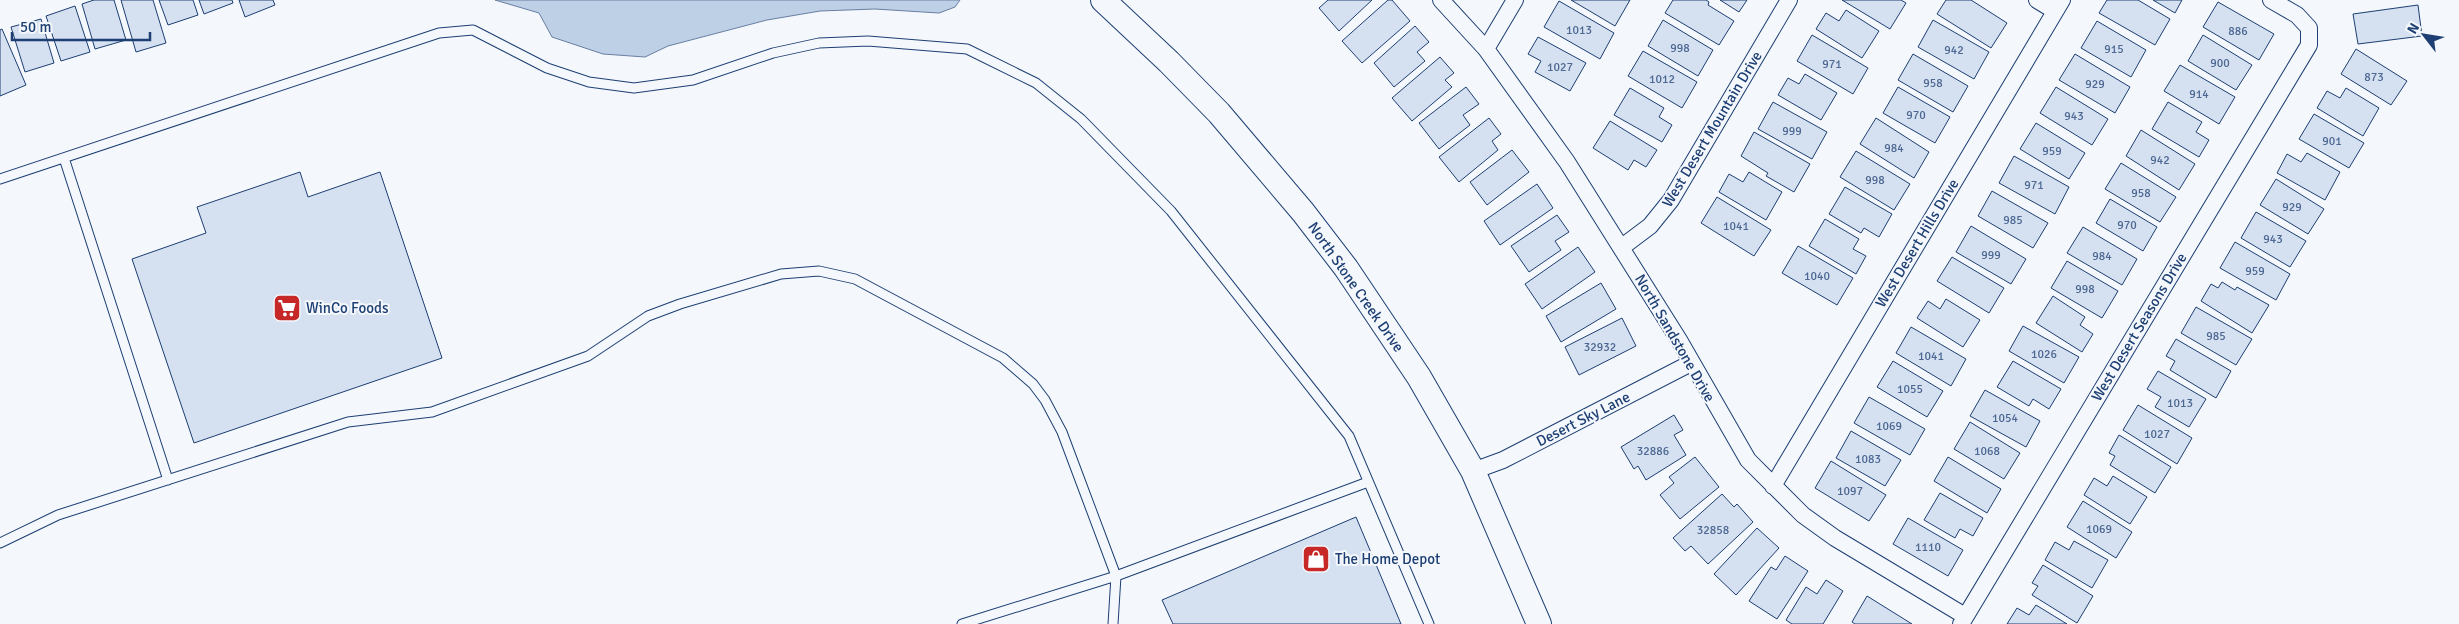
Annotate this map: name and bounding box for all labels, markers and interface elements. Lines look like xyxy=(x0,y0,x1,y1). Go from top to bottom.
scale bar xyxy=(12,10,150,42)
north arrow xyxy=(2399,10,2449,60)
text: 50 m xyxy=(20,18,51,36)
text: N xyxy=(2403,20,2423,37)
house number: 1013 xyxy=(1566,23,1592,38)
house number: 886 xyxy=(2228,24,2248,39)
house number: 998 xyxy=(1670,41,1690,56)
house number: 915 xyxy=(2104,42,2124,57)
house number: 942 xyxy=(1944,43,1964,58)
street label: West Desert Mountain Drive xyxy=(1658,48,1766,210)
house number: 900 xyxy=(2210,56,2230,71)
house number: 971 xyxy=(1822,57,1842,72)
house number: 1027 xyxy=(1547,60,1573,75)
house number: 873 xyxy=(2364,70,2384,85)
house number: 1012 xyxy=(1649,72,1675,87)
house number: 958 xyxy=(1923,76,1943,91)
house number: 929 xyxy=(2085,77,2105,92)
house number: 914 xyxy=(2189,87,2209,102)
house number: 970 xyxy=(1906,108,1926,123)
house number: 943 xyxy=(2064,109,2084,124)
house number: 999 xyxy=(1782,124,1802,139)
house number: 901 xyxy=(2322,134,2342,149)
house number: 984 xyxy=(1884,141,1904,156)
house number: 959 xyxy=(2042,144,2062,159)
house number: 942 xyxy=(2150,153,2170,168)
house number: 998 xyxy=(1865,173,1885,188)
street label: West Desert Hills Drive xyxy=(1872,175,1962,311)
house number: 971 xyxy=(2024,178,2044,193)
house number: 958 xyxy=(2131,186,2151,201)
house number: 929 xyxy=(2282,200,2302,215)
house number: 985 xyxy=(2003,213,2023,228)
house number: 970 xyxy=(2117,218,2137,233)
street label: North Stone Creek Drive xyxy=(1304,219,1408,355)
house number: 1041 xyxy=(1723,219,1749,234)
house number: 943 xyxy=(2263,232,2283,247)
house number: 999 xyxy=(1981,248,2001,263)
house number: 984 xyxy=(2092,249,2112,264)
street label: West Desert Seasons Drive xyxy=(2088,250,2190,404)
house number: 959 xyxy=(2245,264,2265,279)
house number: 1040 xyxy=(1804,269,1830,284)
street label: North Sandstone Drive xyxy=(1631,271,1719,405)
house number: 998 xyxy=(2075,282,2095,297)
supermarket icon: WinCo Foods xyxy=(272,293,302,323)
place label: WinCo Foods xyxy=(306,299,389,317)
house number: 985 xyxy=(2206,329,2226,344)
house number: 32932 xyxy=(1584,340,1616,355)
house number: 1026 xyxy=(2031,347,2057,362)
house number: 1041 xyxy=(1918,349,1944,364)
house number: 1055 xyxy=(1897,382,1923,397)
street label: Desert Sky Lane xyxy=(1533,388,1633,450)
house number: 1013 xyxy=(2167,396,2193,411)
house number: 1054 xyxy=(1992,411,2018,426)
house number: 1069 xyxy=(1876,419,1902,434)
house number: 1027 xyxy=(2144,427,2170,442)
house number: 32886 xyxy=(1637,444,1669,459)
house number: 1068 xyxy=(1974,444,2000,459)
house number: 1083 xyxy=(1855,452,1881,467)
house number: 1097 xyxy=(1837,484,1863,499)
house number: 1069 xyxy=(2086,522,2112,537)
house number: 32858 xyxy=(1697,523,1729,538)
house number: 1110 xyxy=(1915,540,1941,555)
shop icon: The Home Depot xyxy=(1301,544,1331,574)
place label: The Home Depot xyxy=(1335,550,1440,568)

